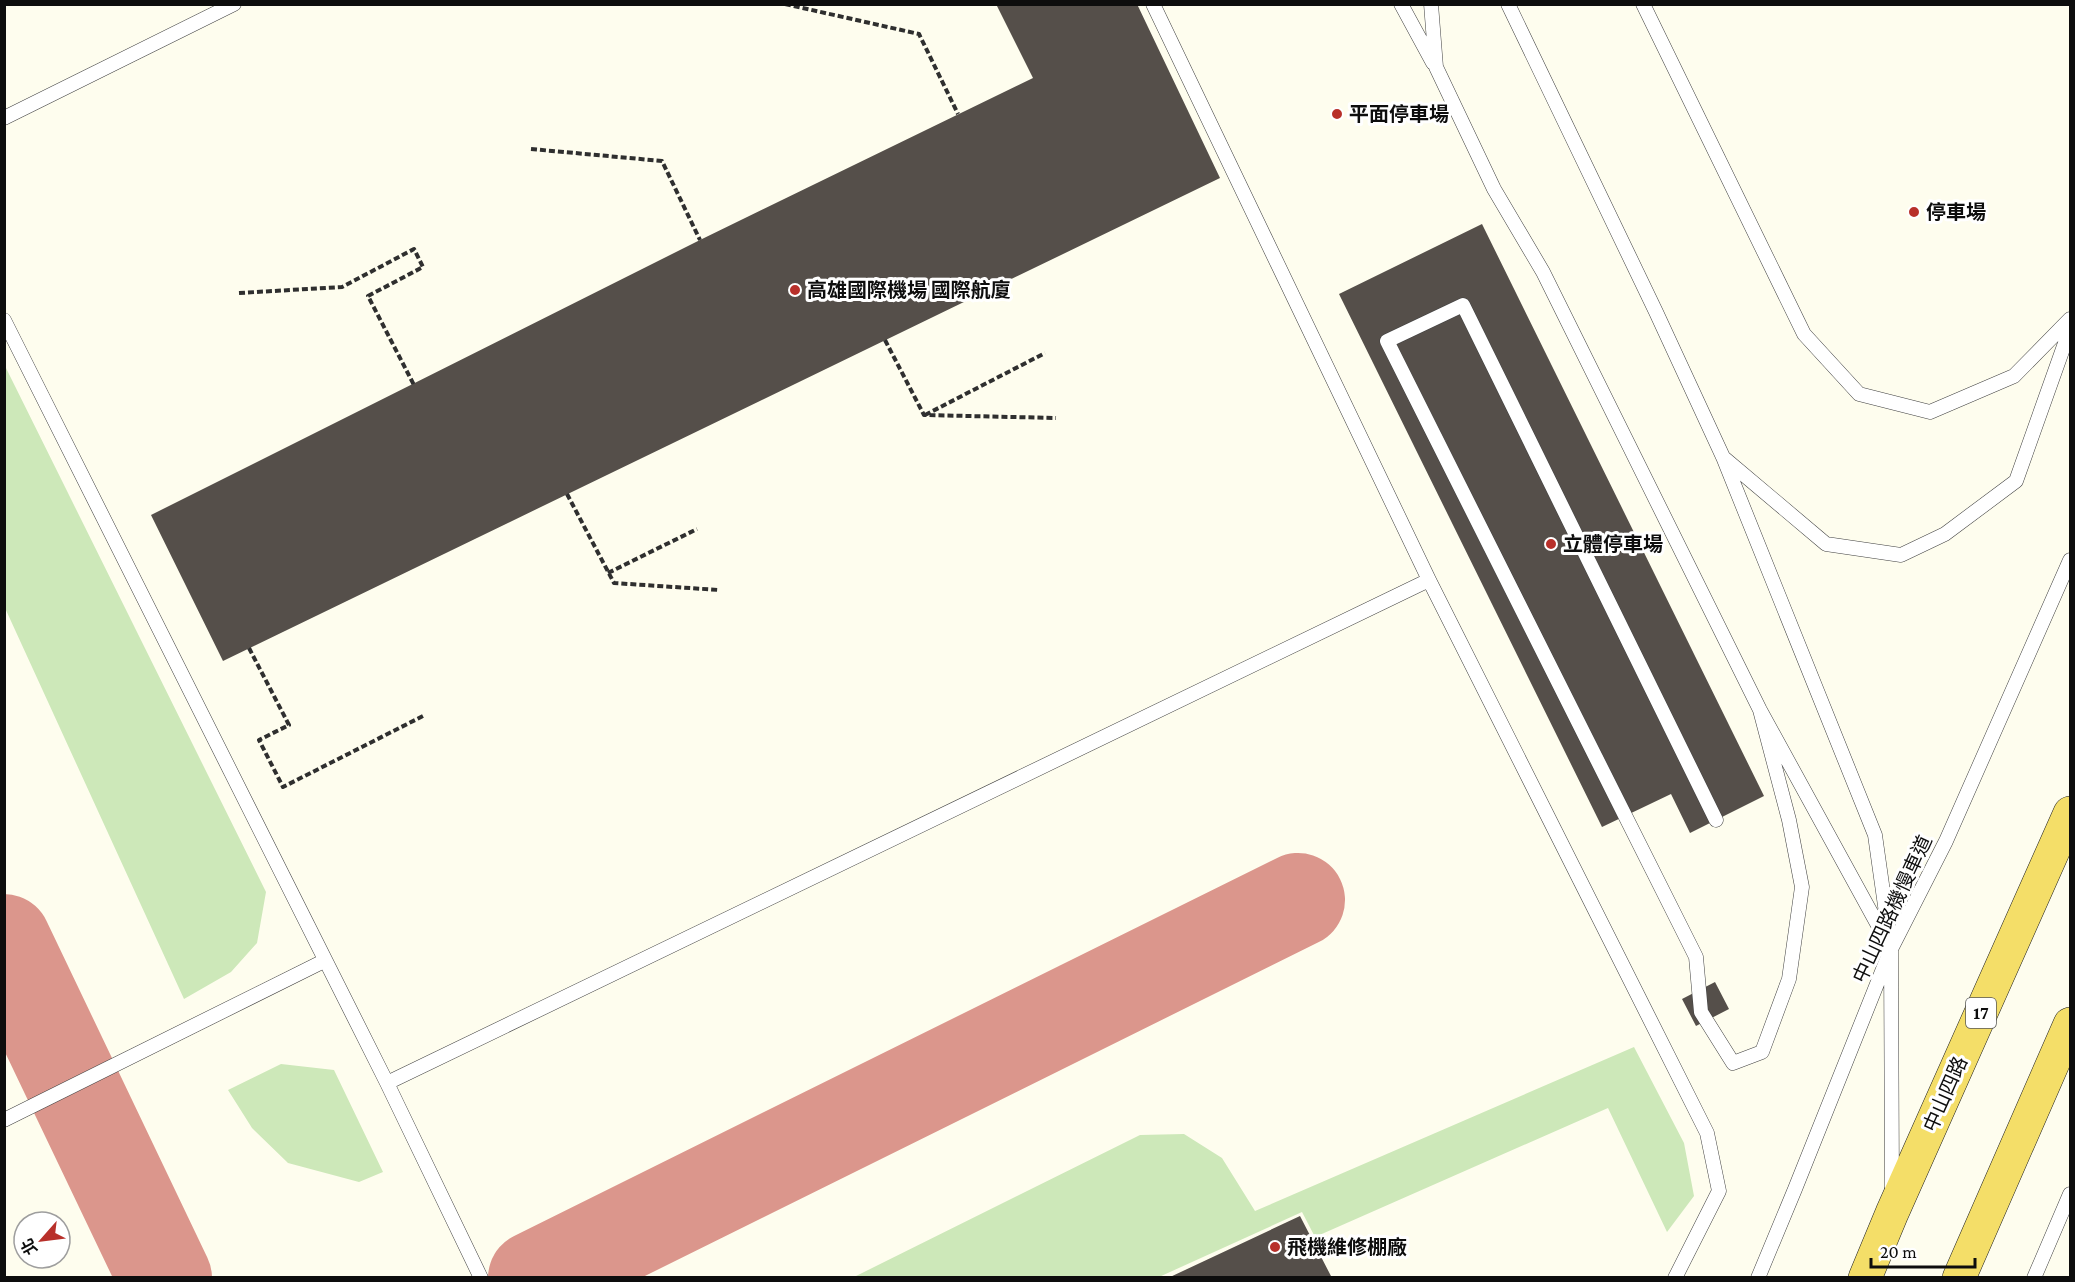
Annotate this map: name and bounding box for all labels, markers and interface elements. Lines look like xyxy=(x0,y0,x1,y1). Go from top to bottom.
place label: 平面停車場 xyxy=(1349,103,1449,125)
marker: 平面停車場 xyxy=(1330,107,1344,121)
place label: 停車場 xyxy=(1926,201,1986,223)
marker: 停車場 xyxy=(1907,205,1921,219)
place label: 高雄國際機場 國際航廈 xyxy=(807,279,1011,301)
marker: 高雄國際機場 國際航廈 xyxy=(788,283,802,297)
place label: 立體停車場 xyxy=(1563,533,1663,555)
marker: 立體停車場 xyxy=(1544,537,1558,551)
street label: 中山四路機慢車道 xyxy=(1848,832,1936,986)
road number: 17 xyxy=(1966,998,1996,1028)
street label: 中山四路 xyxy=(1919,1053,1971,1135)
north arrow xyxy=(12,1210,72,1270)
scale bar xyxy=(1871,1231,1974,1269)
text: 北 xyxy=(18,1236,40,1258)
place label: 飛機維修棚廠 xyxy=(1287,1236,1407,1258)
marker: 飛機維修棚廠 xyxy=(1268,1240,1282,1254)
text: 20 m xyxy=(1880,1242,1917,1262)

